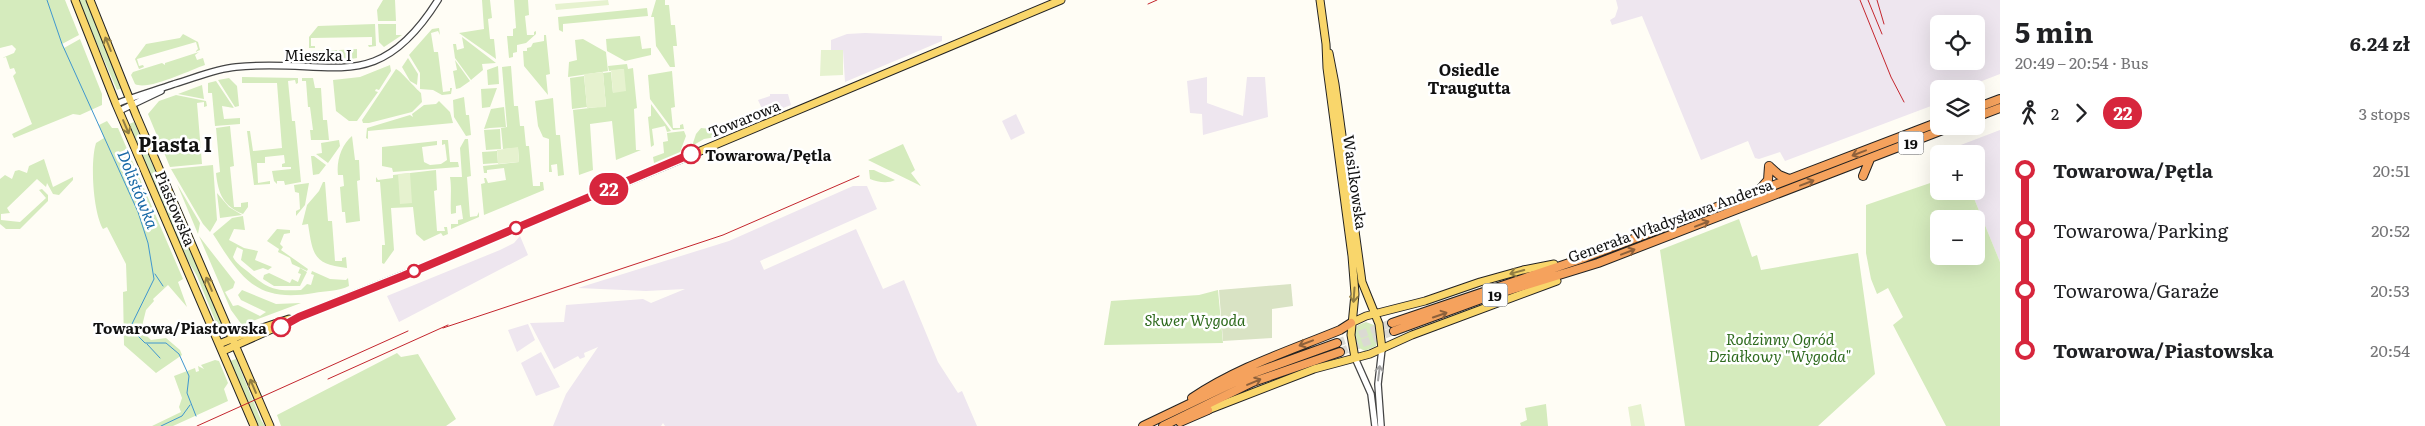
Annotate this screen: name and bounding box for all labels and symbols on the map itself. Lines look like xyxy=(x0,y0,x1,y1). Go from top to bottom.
one-way arrow xyxy=(102,37,112,52)
street label: Mieszka I xyxy=(284,43,352,66)
district label: Osiedle Traugutta xyxy=(1427,57,1511,99)
street label: Towarowa xyxy=(705,93,784,143)
one-way arrow xyxy=(121,119,131,134)
district label: Piasta I xyxy=(138,128,212,158)
road number: 19 xyxy=(1898,132,1924,154)
street label: Wasilkowska xyxy=(1338,133,1374,232)
place label: Towarowa/Pętla xyxy=(705,143,832,166)
marker: Towarowa/Pętla xyxy=(681,144,701,164)
water label: Dolistówka xyxy=(112,146,166,233)
one-way arrow xyxy=(1852,149,1867,158)
street label: Piastowska xyxy=(150,167,203,250)
street label: Generała Władysława Andersa xyxy=(1564,172,1776,268)
line badge: 22 xyxy=(586,173,632,205)
one-way arrow xyxy=(1799,177,1814,187)
one-way arrow xyxy=(1693,219,1709,228)
unlabelled marker xyxy=(509,221,523,235)
one-way arrow xyxy=(1620,247,1635,256)
unlabelled marker xyxy=(407,264,421,278)
one-way arrow xyxy=(1509,267,1525,277)
one-way arrow xyxy=(203,277,213,292)
road number: 19 xyxy=(1482,284,1508,306)
one-way arrow xyxy=(1349,286,1359,302)
park label: Skwer Wygoda xyxy=(1144,308,1246,331)
one-way arrow xyxy=(1431,310,1447,319)
place label: Towarowa/Piastowska xyxy=(93,316,267,339)
marker: Towarowa/Piastowska xyxy=(271,317,291,337)
park label: Rodzinny Ogród Działkowy "Wygoda" xyxy=(1709,327,1851,367)
one-way arrow xyxy=(1299,339,1315,348)
one-way arrow xyxy=(1374,365,1384,381)
one-way arrow xyxy=(1247,377,1262,386)
one-way arrow xyxy=(247,379,257,394)

